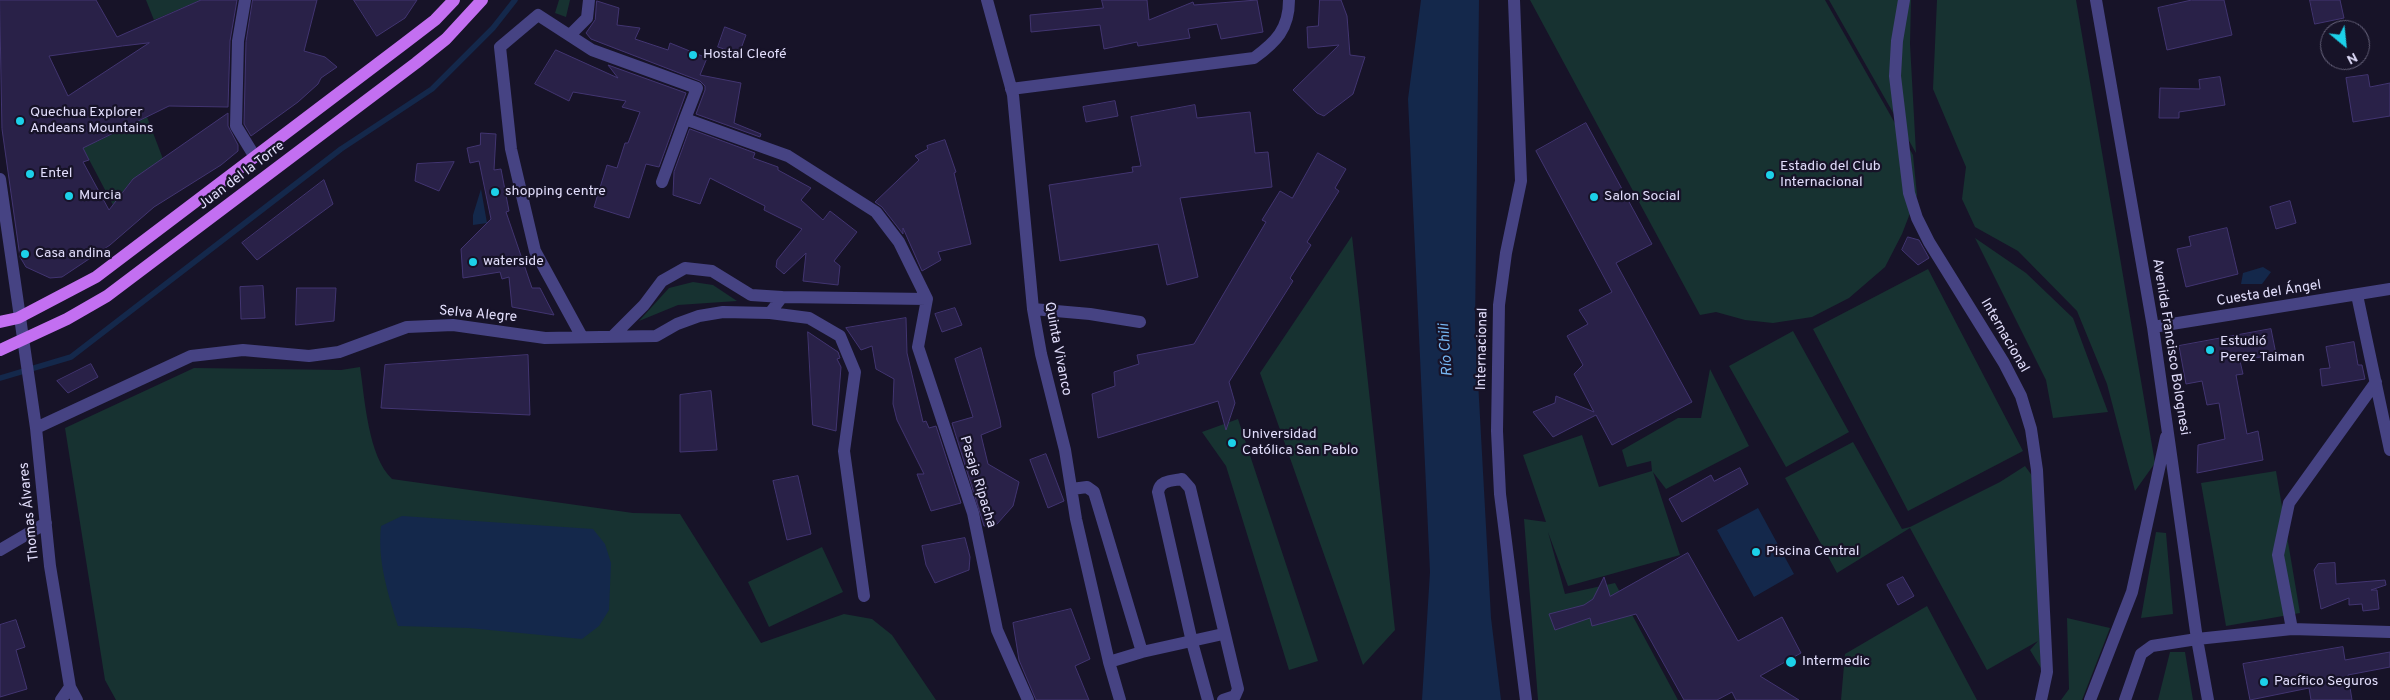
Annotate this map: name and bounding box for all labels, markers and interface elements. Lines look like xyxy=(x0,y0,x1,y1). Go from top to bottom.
north arrow xyxy=(2320,20,2370,70)
place label: Hostal Cleofé xyxy=(703,47,786,63)
text: N xyxy=(2343,48,2360,68)
marker: Hostal Cleofé xyxy=(687,49,699,61)
place label: Quechua Explorer Andeans Mountains xyxy=(30,105,153,138)
marker: Quechua Explorer Andeans Mountains xyxy=(14,115,26,127)
street label: Juan del la Torre xyxy=(196,138,288,214)
place label: Estadio del Club Internacional xyxy=(1780,159,1881,192)
place label: Entel xyxy=(40,166,72,182)
marker: Entel xyxy=(24,168,36,180)
marker: Estadio del Club Internacional xyxy=(1764,169,1776,181)
place label: shopping centre xyxy=(505,184,606,200)
marker: shopping centre xyxy=(489,186,501,198)
place label: Murcia xyxy=(79,188,121,204)
place label: Salon Social xyxy=(1604,189,1680,205)
marker: Murcia xyxy=(63,190,75,202)
marker: Salon Social xyxy=(1588,191,1600,203)
place label: Casa andina xyxy=(35,246,111,262)
marker: Casa andina xyxy=(19,248,31,260)
place label: waterside xyxy=(483,254,544,270)
marker: waterside xyxy=(467,256,479,268)
street label: Avenida Francisco Bolognesi xyxy=(2148,257,2192,437)
street label: Cuesta del Ángel xyxy=(2216,277,2322,311)
street label: Internacional xyxy=(1976,296,2032,376)
street label: Quinta Vivanco xyxy=(1040,301,1074,397)
street label: Selva Alegre xyxy=(438,303,518,327)
street label: Internacional xyxy=(1474,308,1492,390)
water label: Río Chili xyxy=(1436,323,1458,377)
place label: Estudió Perez Taiman xyxy=(2220,334,2305,367)
marker: Estudió Perez Taiman xyxy=(2204,344,2216,356)
place label: Universidad Católica San Pablo xyxy=(1242,427,1358,460)
street label: Pasaje Ripacha xyxy=(955,434,999,530)
marker: Universidad Católica San Pablo xyxy=(1226,437,1238,449)
street label: Thomas Álvares xyxy=(16,461,44,563)
place label: Piscina Central xyxy=(1766,544,1859,560)
marker: Piscina Central xyxy=(1750,546,1762,558)
place label: Intermedic xyxy=(1802,654,1870,670)
marker: Intermedic xyxy=(1784,655,1798,669)
place label: Pacífico Seguros xyxy=(2274,674,2378,690)
marker: Pacífico Seguros xyxy=(2258,676,2270,688)

